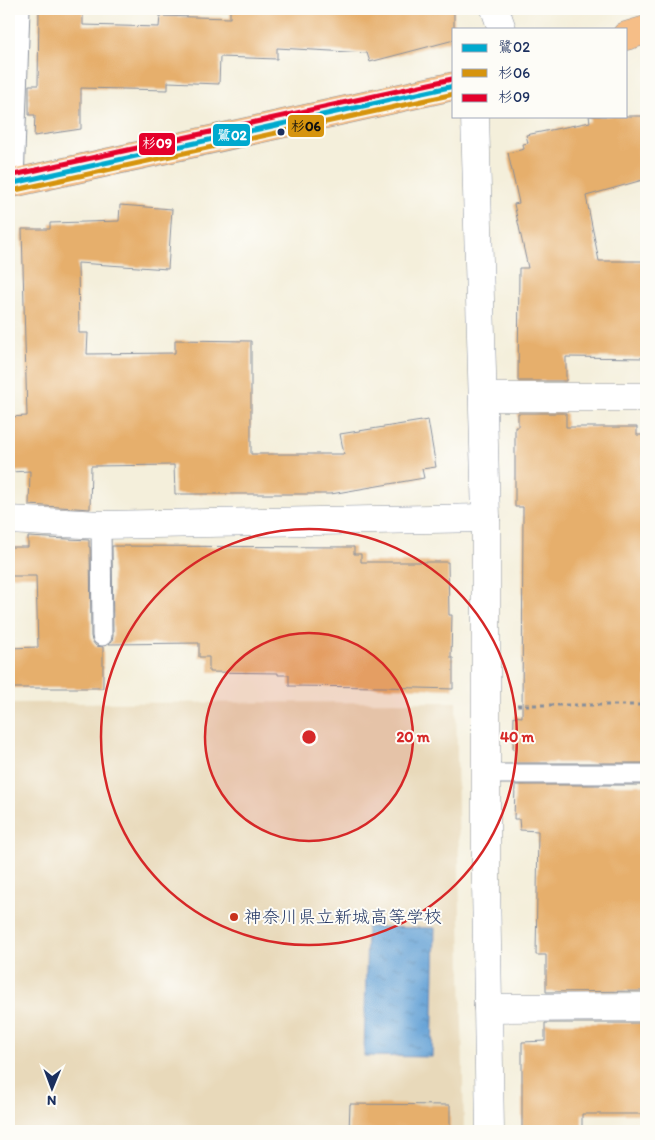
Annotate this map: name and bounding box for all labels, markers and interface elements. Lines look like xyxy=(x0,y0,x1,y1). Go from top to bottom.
legend xyxy=(452,28,628,118)
text: 鷺02 xyxy=(498,38,530,56)
text: 杉06 xyxy=(498,64,530,82)
text: 杉09 xyxy=(498,88,530,106)
line badge: 杉06 xyxy=(287,114,325,138)
text: 杉06 xyxy=(291,118,322,135)
line badge: 鷺02 xyxy=(212,123,251,147)
text: 鷺02 xyxy=(217,127,248,144)
unlabelled marker xyxy=(276,127,286,137)
line badge: 杉09 xyxy=(138,132,176,156)
text: 杉09 xyxy=(142,135,172,152)
centre of rings xyxy=(300,728,318,746)
text: 20 m xyxy=(396,728,430,746)
text: 40 m xyxy=(500,728,535,746)
place label: 神奈川県立新城高等学校 xyxy=(244,906,442,928)
marker: 神奈川県立新城高等学校 xyxy=(228,911,240,923)
north arrow xyxy=(28,1062,78,1112)
text: N xyxy=(47,1092,57,1109)

